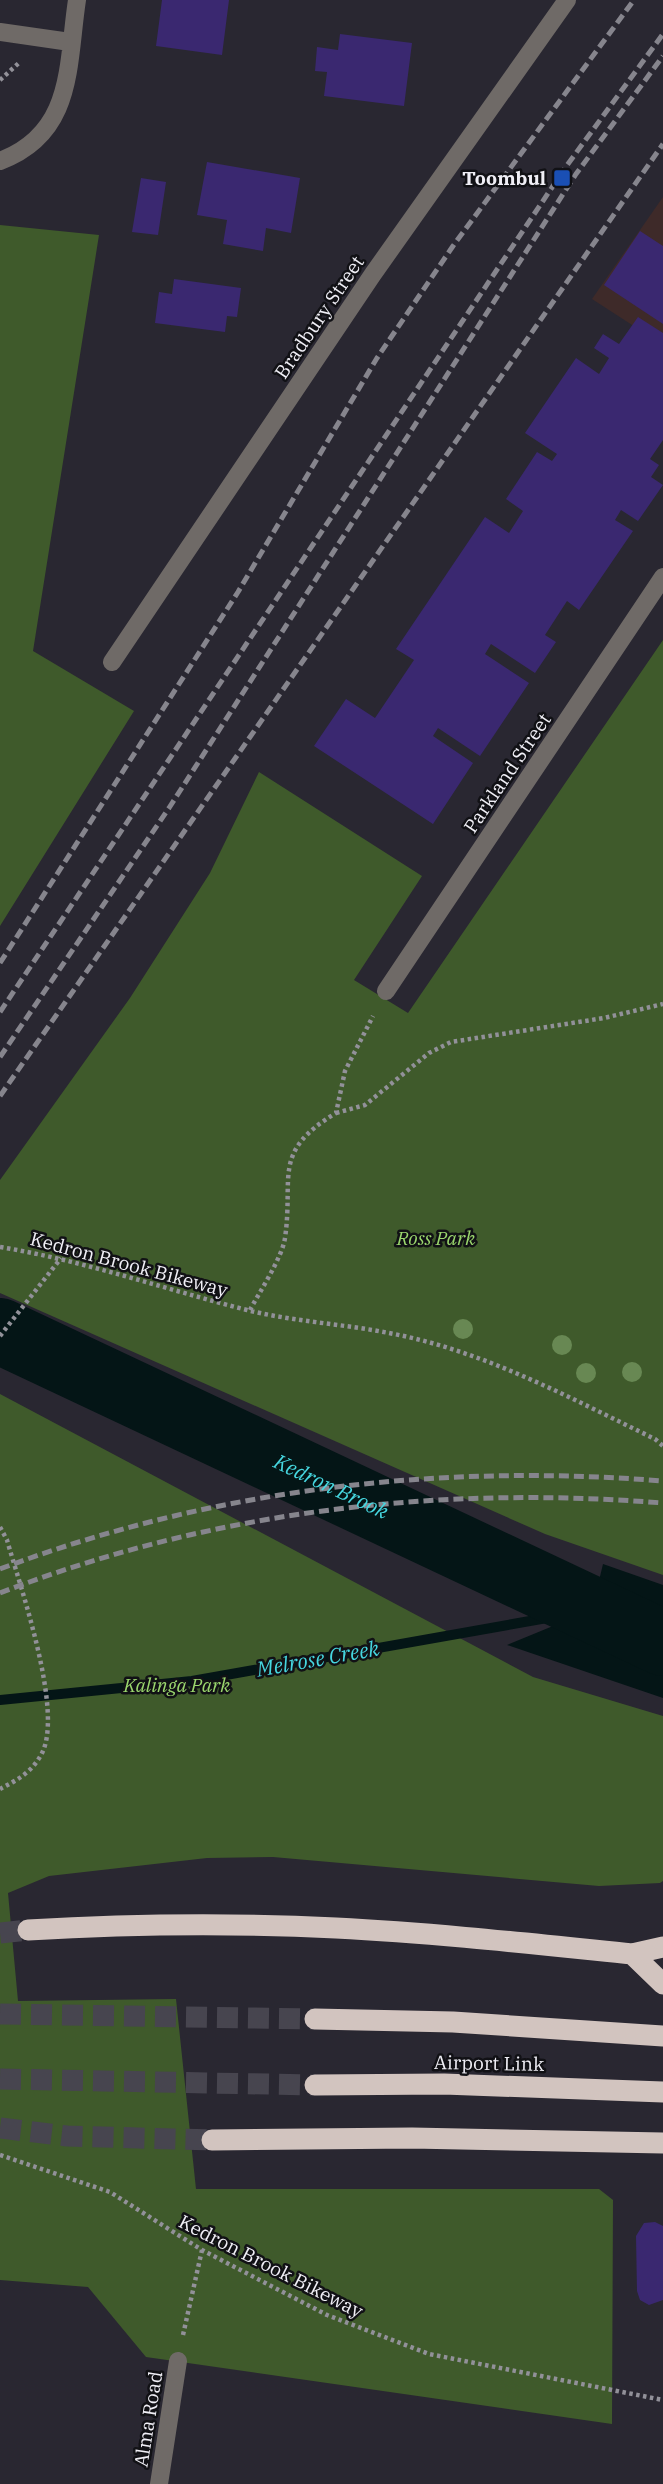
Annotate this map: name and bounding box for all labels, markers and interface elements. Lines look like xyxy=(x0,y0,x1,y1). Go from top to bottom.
place label: Toombul xyxy=(462,166,546,190)
marker: Toombul xyxy=(552,168,572,188)
street label: Bradbury Street xyxy=(269,251,369,383)
street label: Parkland Street xyxy=(458,708,556,837)
street label: Kedron Brook Bikeway xyxy=(28,1226,231,1302)
park label: Ross Park xyxy=(396,1226,476,1250)
water label: Kedron Brook xyxy=(269,1447,394,1525)
water label: Melrose Creek xyxy=(253,1633,382,1683)
park label: Kalinga Park xyxy=(123,1673,231,1697)
street label: Airport Link xyxy=(434,2050,544,2076)
street label: Kedron Brook Bikeway xyxy=(175,2209,368,2323)
street label: Alma Road xyxy=(129,2369,167,2469)

